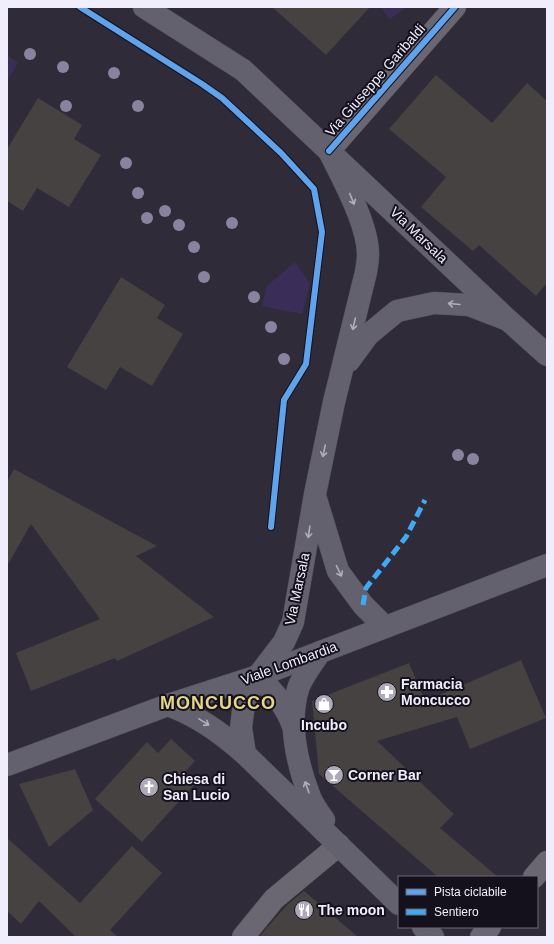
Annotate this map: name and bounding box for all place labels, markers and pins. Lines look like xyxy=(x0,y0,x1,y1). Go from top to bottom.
place label: Farmacia Moncucco xyxy=(401,676,470,708)
pharmacy icon: Farmacia Moncucco xyxy=(376,681,398,703)
shop icon: Incubo xyxy=(313,693,335,715)
place label: Incubo xyxy=(301,717,347,733)
bar icon: Corner Bar xyxy=(323,764,345,786)
place label: Corner Bar xyxy=(348,767,422,783)
place label: Chiesa di San Lucio xyxy=(163,771,230,803)
church icon: Chiesa di San Lucio xyxy=(138,776,160,798)
restaurant icon: The moon xyxy=(293,899,315,921)
place label: The moon xyxy=(318,902,385,918)

